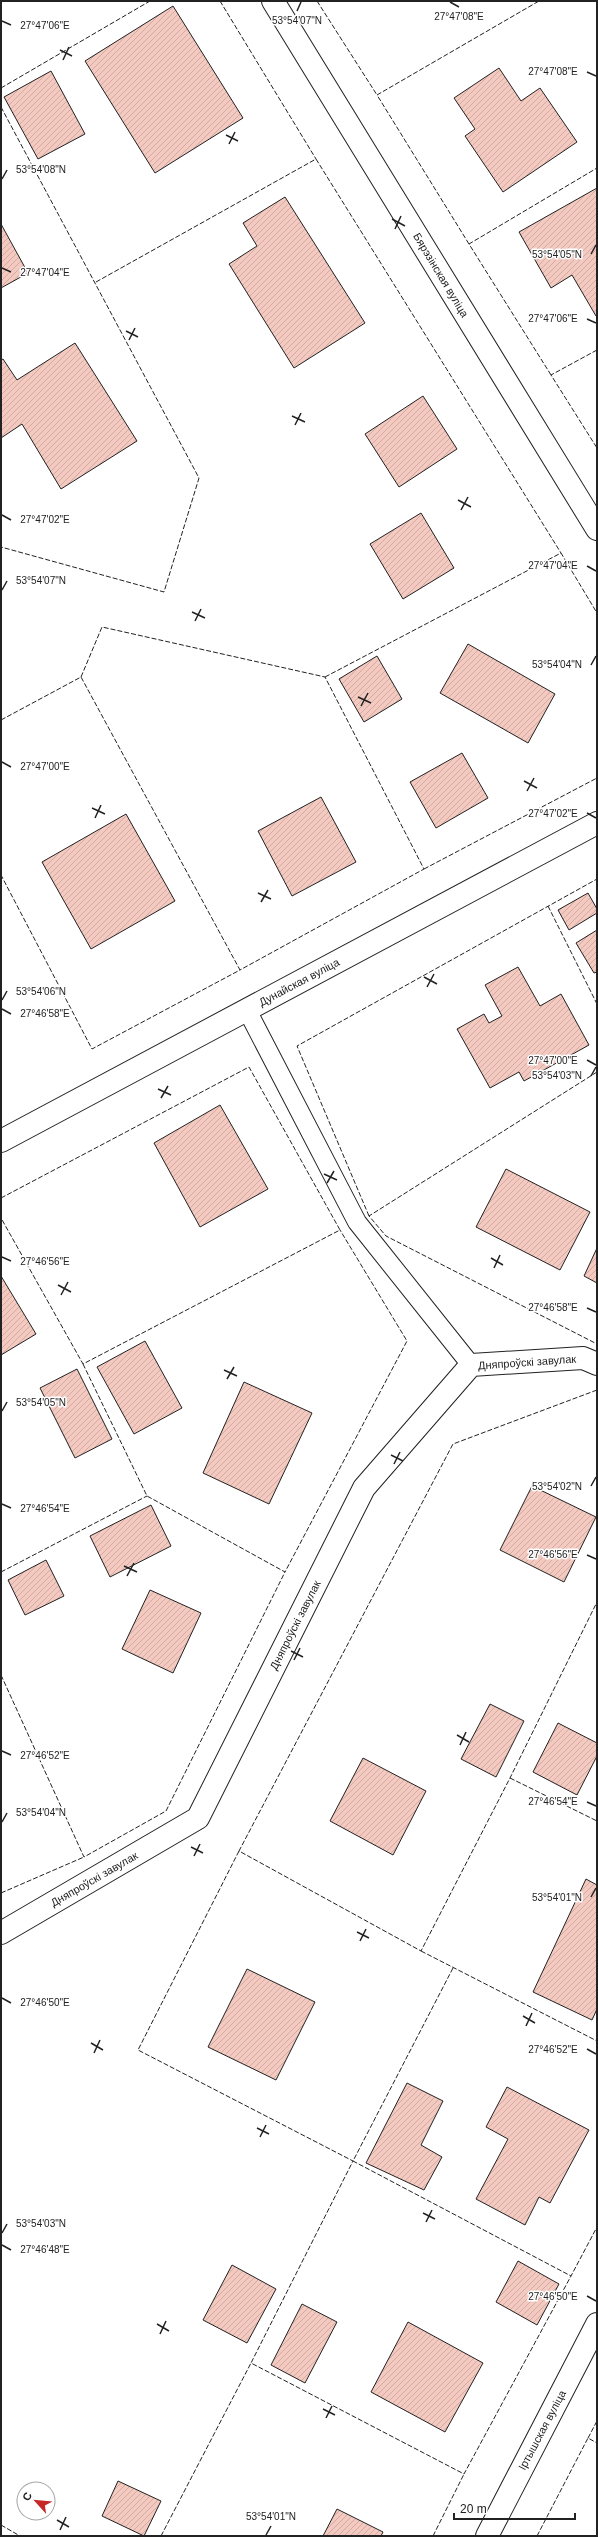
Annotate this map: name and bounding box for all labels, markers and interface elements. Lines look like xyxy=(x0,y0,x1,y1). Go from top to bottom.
text: 27°47'08"E xyxy=(434,11,484,22)
text: 53°54'07"N xyxy=(272,15,322,26)
text: 27°47'06"E xyxy=(20,20,70,31)
text: 27°47'08"E xyxy=(528,66,578,77)
text: 53°54'08"N xyxy=(16,164,66,175)
street label: Бярэзінская вуліца xyxy=(411,231,471,320)
text: 53°54'05"N xyxy=(532,249,582,260)
text: 27°47'04"E xyxy=(20,267,70,278)
text: 27°47'06"E xyxy=(528,313,578,324)
text: 27°47'02"E xyxy=(20,514,70,525)
text: 27°47'04"E xyxy=(528,560,578,571)
text: 53°54'07"N xyxy=(16,575,66,586)
text: 53°54'04"N xyxy=(532,659,582,670)
text: 27°47'00"E xyxy=(20,761,70,772)
text: 27°47'02"E xyxy=(528,808,578,819)
street label: Дунайская вуліца xyxy=(257,955,342,1008)
text: 53°54'06"N xyxy=(16,986,66,997)
text: 27°46'58"E xyxy=(20,1008,70,1019)
text: 27°47'00"E xyxy=(528,1055,578,1066)
text: 53°54'03"N xyxy=(532,1070,582,1081)
text: 27°46'56"E xyxy=(20,1256,70,1267)
text: 27°46'58"E xyxy=(528,1302,578,1313)
street label: Дняпроўскі завулак xyxy=(478,1353,577,1371)
text: 53°54'05"N xyxy=(16,1397,66,1408)
text: 53°54'02"N xyxy=(532,1481,582,1492)
text: 27°46'54"E xyxy=(20,1503,70,1514)
text: 27°46'56"E xyxy=(528,1549,578,1560)
street label: Дняпроўскі завулак xyxy=(267,1578,323,1672)
text: 27°46'52"E xyxy=(20,1750,70,1761)
text: 27°46'54"E xyxy=(528,1796,578,1807)
text: 53°54'04"N xyxy=(16,1807,66,1818)
street label: Дняпроўскі завулак xyxy=(48,1849,140,1909)
text: 53°54'01"N xyxy=(532,1892,582,1903)
text: 27°46'50"E xyxy=(20,1997,70,2008)
text: 27°46'52"E xyxy=(528,2044,578,2055)
text: 53°54'03"N xyxy=(16,2218,66,2229)
text: 27°46'48"E xyxy=(20,2244,70,2255)
text: 27°46'50"E xyxy=(528,2291,578,2302)
street label: Іртышская вуліца xyxy=(516,2387,568,2472)
north arrow xyxy=(16,2481,56,2521)
text: С xyxy=(20,2490,34,2503)
scale bar xyxy=(454,2495,575,2521)
text: 20 m xyxy=(460,2502,487,2516)
text: 53°54'01"N xyxy=(246,2511,296,2522)

